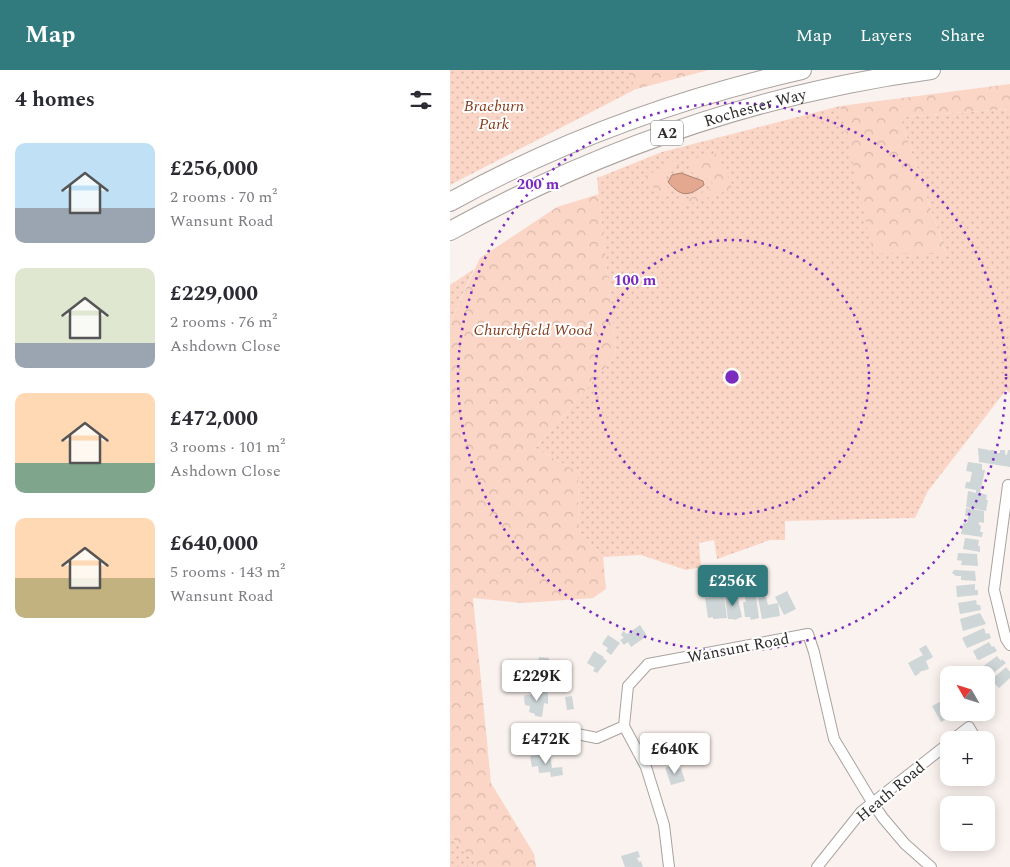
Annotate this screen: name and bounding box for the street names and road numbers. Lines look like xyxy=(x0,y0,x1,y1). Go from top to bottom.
street label: Rochester Way xyxy=(701,82,810,133)
road number: A2 xyxy=(651,120,683,146)
street label: Wansunt Road xyxy=(685,626,791,670)
street label: Heath Road xyxy=(851,756,930,828)

